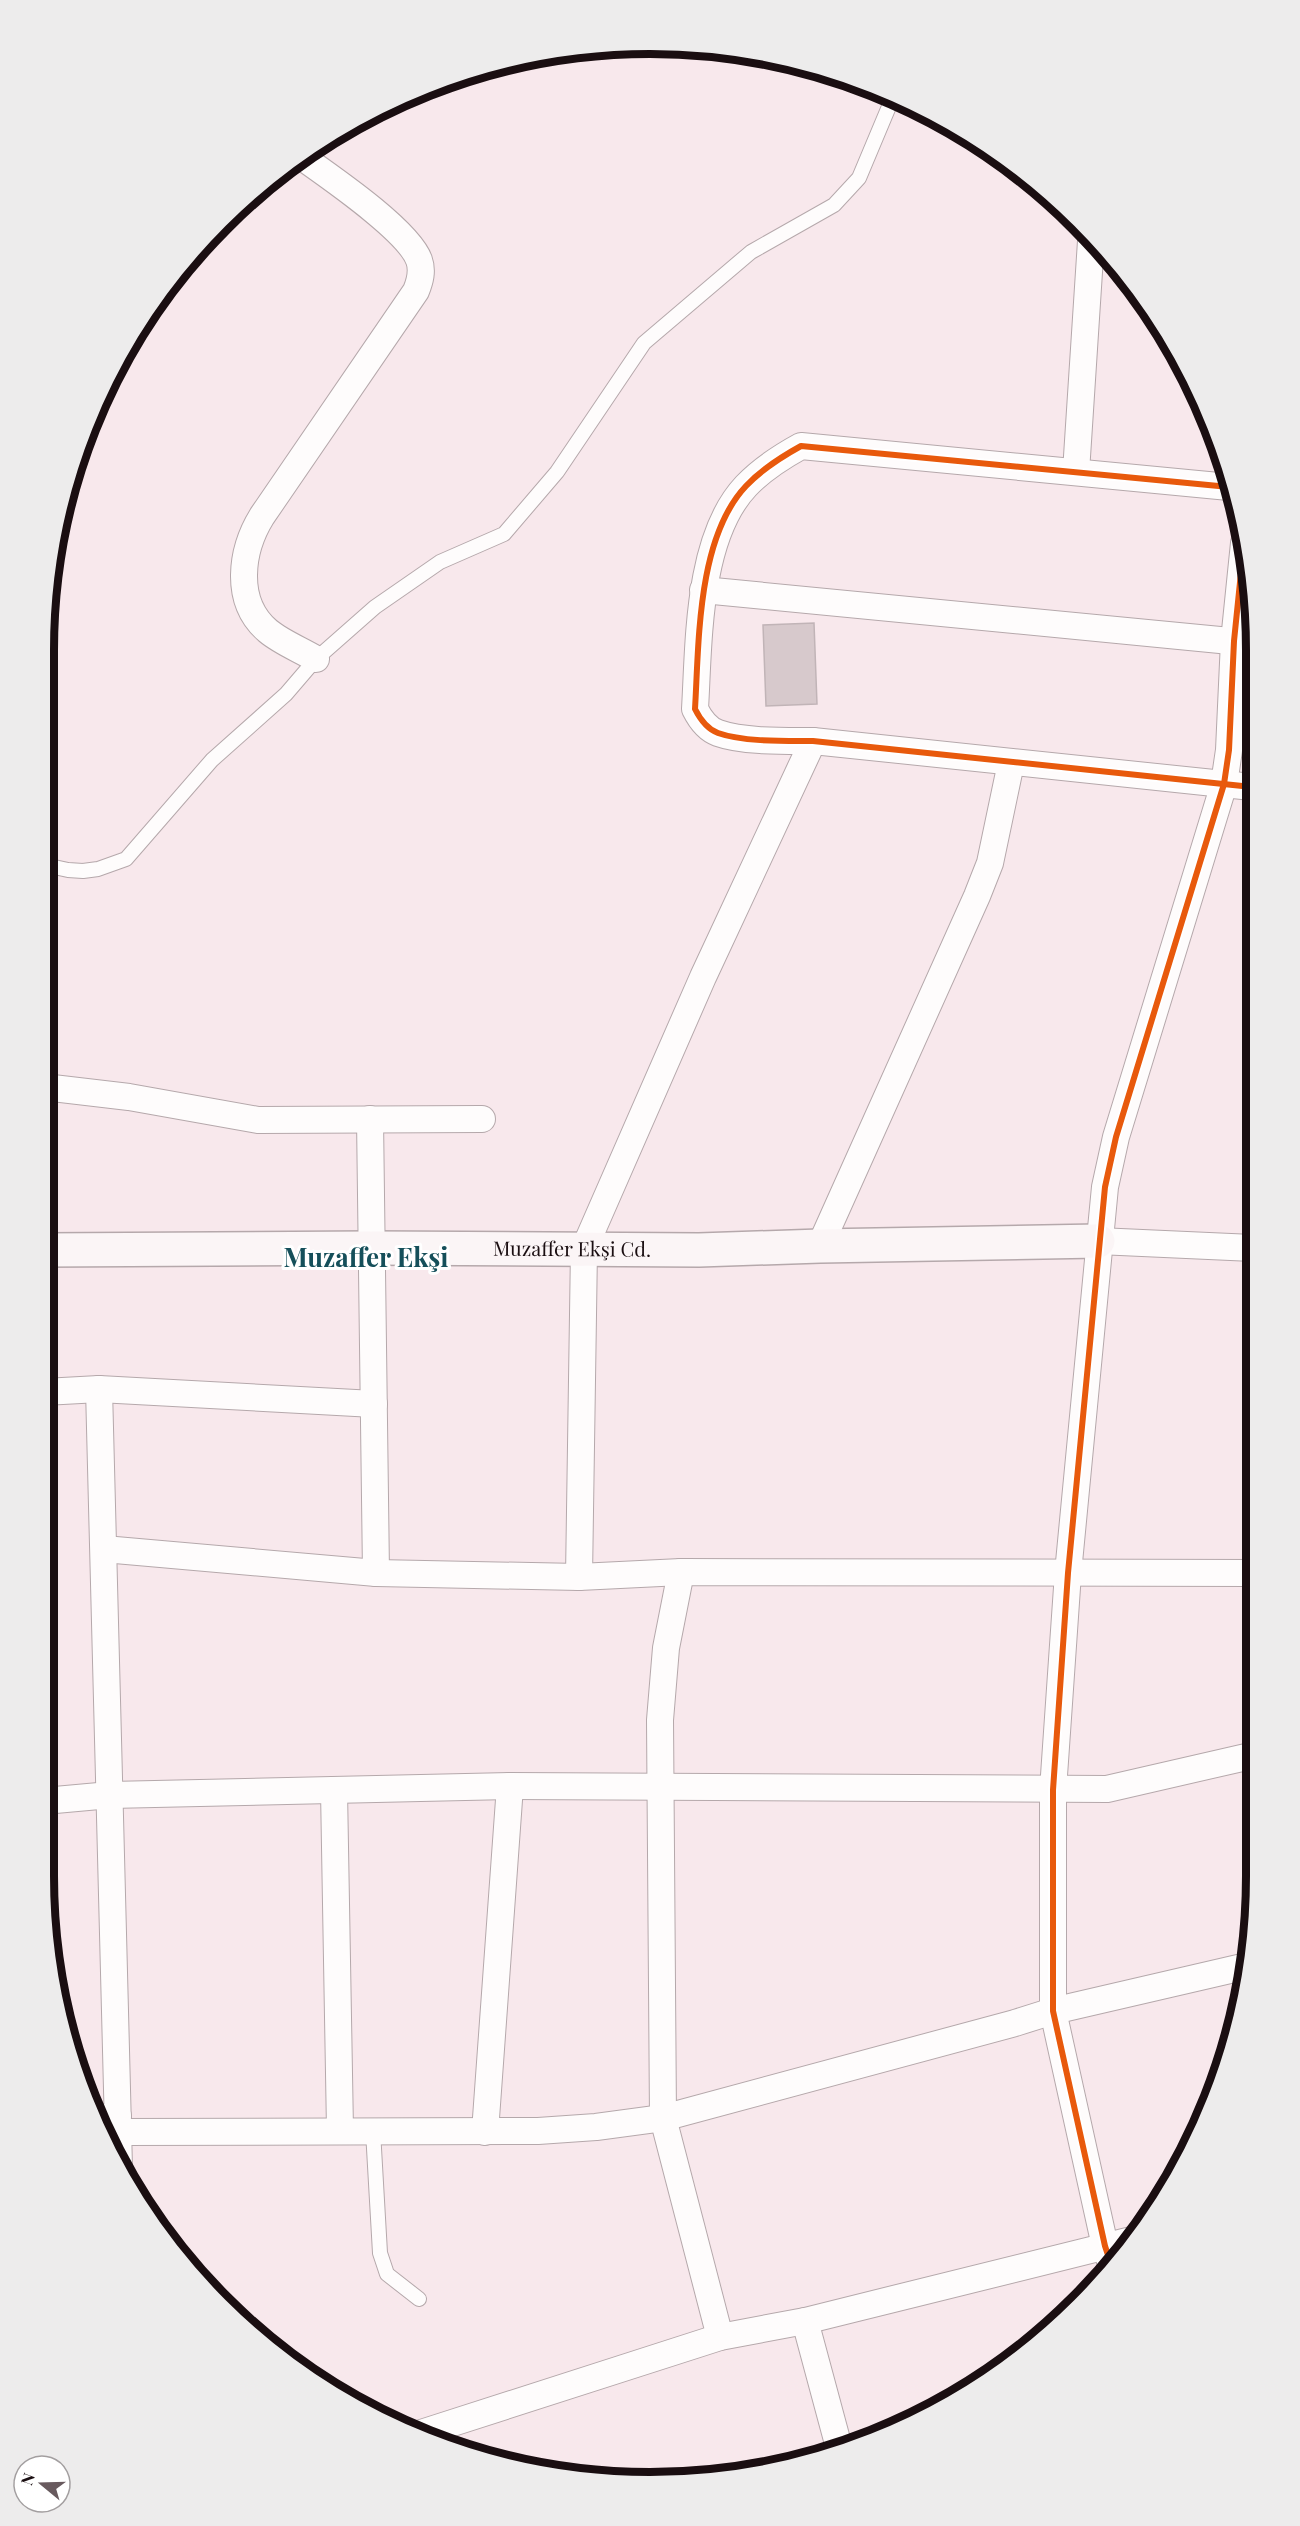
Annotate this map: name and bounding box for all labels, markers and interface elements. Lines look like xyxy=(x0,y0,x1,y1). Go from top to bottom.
street label: Muzaffer Ekşi Cd. xyxy=(493,1234,651,1262)
district label: Muzaffer Ekşi xyxy=(283,1239,449,1274)
north arrow xyxy=(12,2454,72,2514)
text: N xyxy=(16,2470,39,2488)

